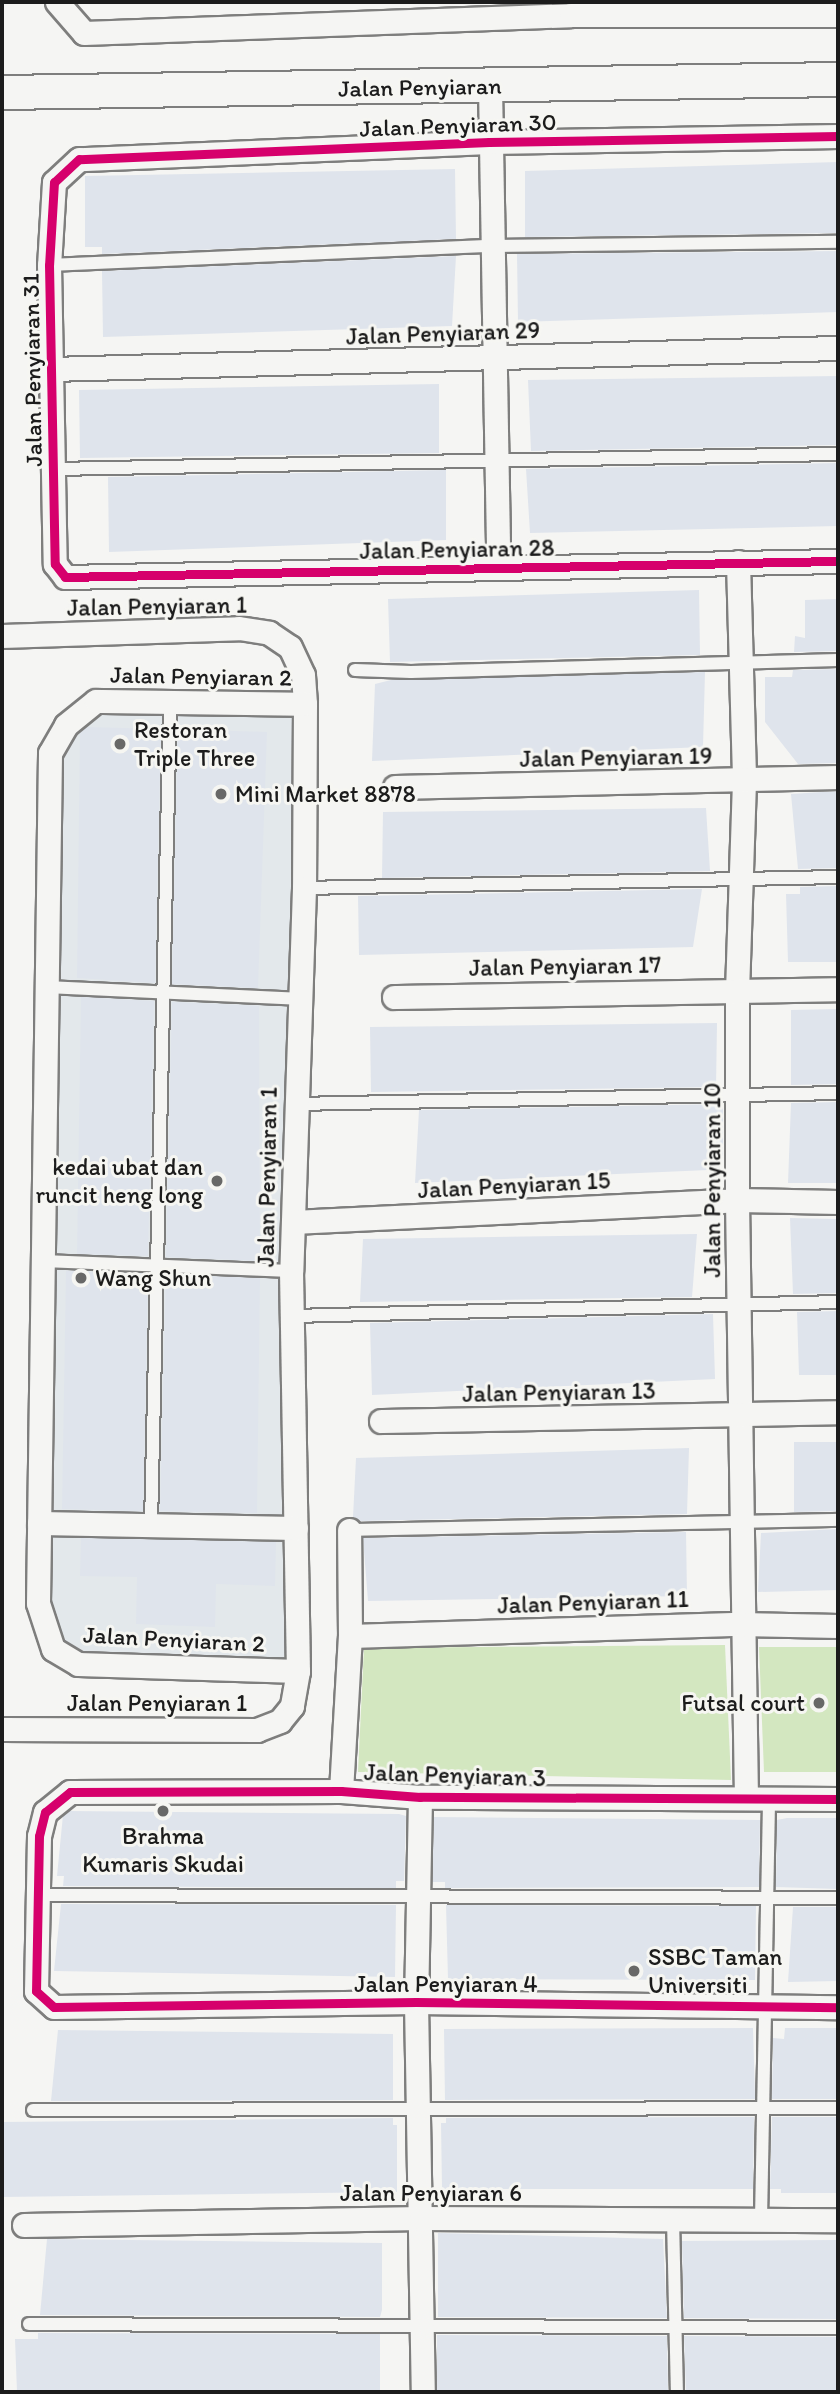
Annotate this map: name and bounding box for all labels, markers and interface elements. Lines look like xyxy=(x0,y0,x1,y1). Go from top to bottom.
street label: Jalan Penyiaran xyxy=(338,71,502,103)
street label: Jalan Penyiaran 30 xyxy=(359,107,557,143)
street label: Jalan Penyiaran 31 xyxy=(16,273,48,467)
street label: Jalan Penyiaran 29 xyxy=(345,315,541,351)
street label: Jalan Penyiaran 28 xyxy=(359,533,555,565)
street label: Jalan Penyiaran 1 xyxy=(67,590,247,622)
street label: Jalan Penyiaran 2 xyxy=(110,660,292,692)
place label: Restoran Triple Three xyxy=(134,716,255,772)
marker: Restoran Triple Three xyxy=(112,736,128,752)
street label: Jalan Penyiaran 19 xyxy=(519,741,713,773)
place label: Mini Market 8878 xyxy=(235,780,415,808)
marker: Mini Market 8878 xyxy=(213,786,229,802)
street label: Jalan Penyiaran 17 xyxy=(469,950,661,982)
street label: Jalan Penyiaran 10 xyxy=(698,1082,726,1278)
street label: Jalan Penyiaran 1 xyxy=(251,1087,283,1267)
place label: kedai ubat dan runcit heng long xyxy=(37,1153,203,1209)
street label: Jalan Penyiaran 15 xyxy=(417,1166,611,1204)
marker: kedai ubat dan runcit heng long xyxy=(209,1173,225,1189)
place label: Wang Shun xyxy=(95,1264,211,1292)
marker: Wang Shun xyxy=(73,1270,89,1286)
street label: Jalan Penyiaran 13 xyxy=(462,1376,656,1408)
street label: Jalan Penyiaran 11 xyxy=(497,1584,689,1620)
street label: Jalan Penyiaran 2 xyxy=(82,1620,266,1658)
street label: Jalan Penyiaran 1 xyxy=(67,1689,247,1717)
place label: Futsal court xyxy=(681,1689,805,1717)
marker: Futsal court xyxy=(811,1695,827,1711)
street label: Jalan Penyiaran 3 xyxy=(363,1757,547,1793)
marker: Brahma Kumaris Skudai xyxy=(155,1803,171,1819)
place label: Brahma Kumaris Skudai xyxy=(82,1822,244,1878)
place label: SSBC Taman Universiti xyxy=(648,1943,780,1999)
marker: SSBC Taman Universiti xyxy=(626,1963,642,1979)
street label: Jalan Penyiaran 4 xyxy=(354,1970,538,1998)
street label: Jalan Penyiaran 6 xyxy=(340,2179,522,2207)

